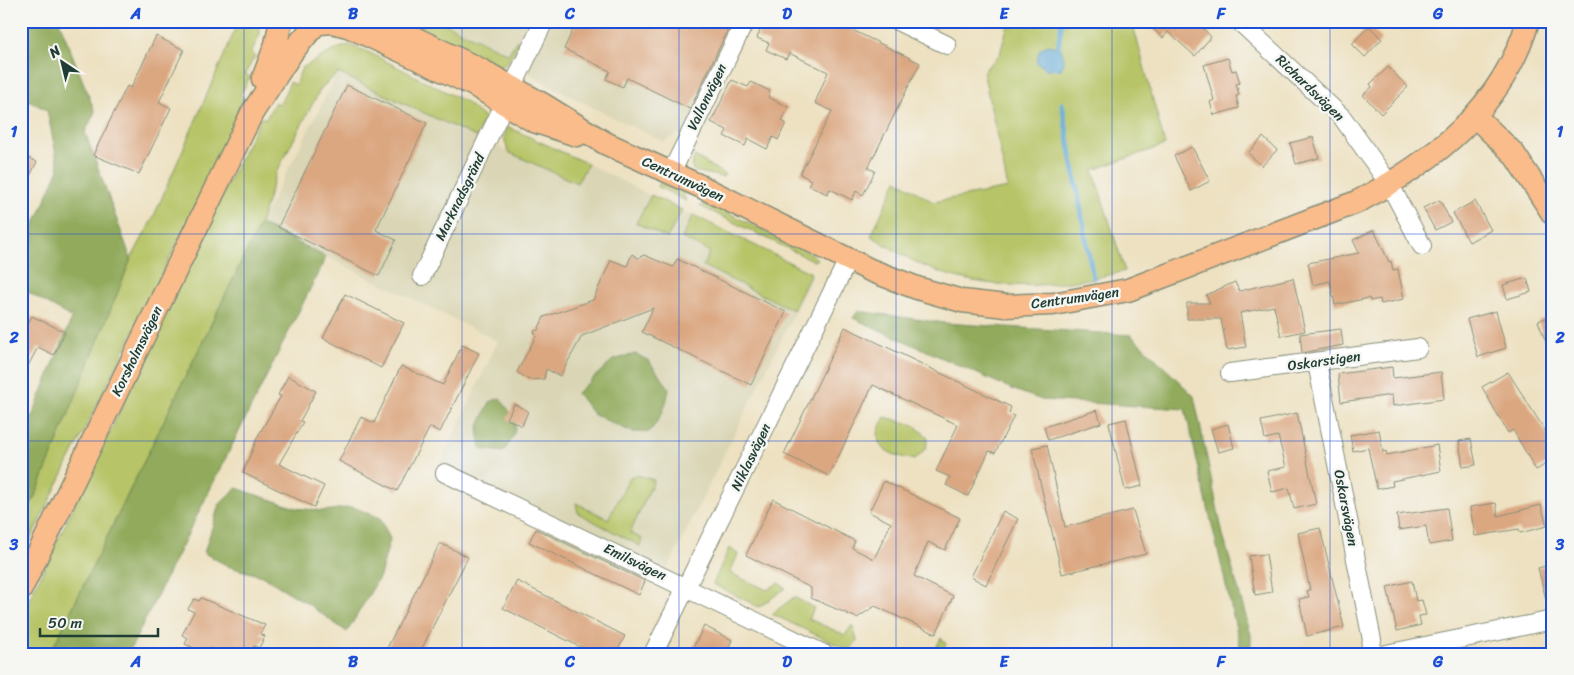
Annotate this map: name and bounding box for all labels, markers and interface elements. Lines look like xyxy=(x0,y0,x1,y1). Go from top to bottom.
text: A xyxy=(130,0,141,28)
text: B xyxy=(348,0,359,28)
text: C xyxy=(564,0,576,28)
text: D xyxy=(782,0,792,28)
text: E xyxy=(1000,0,1010,28)
text: F xyxy=(1216,0,1227,28)
text: G xyxy=(1432,0,1444,28)
north arrow xyxy=(38,38,88,88)
text: N xyxy=(43,39,66,65)
street label: Richardsvägen xyxy=(1269,48,1351,128)
street label: Vallonvägen xyxy=(680,59,734,135)
text: 1 xyxy=(11,117,18,146)
text: 1 xyxy=(1557,117,1564,146)
street label: Marknadsgränd xyxy=(428,147,493,245)
street label: Centrumvägen xyxy=(638,149,729,209)
street label: Centrumvägen xyxy=(1029,279,1121,317)
street label: Korsholmsvägen xyxy=(104,301,170,401)
text: 2 xyxy=(8,323,19,352)
text: 2 xyxy=(1554,323,1565,352)
street label: Oskarstigen xyxy=(1286,343,1363,378)
street label: Niklasvägen xyxy=(724,418,778,495)
street label: Oskarsvägen xyxy=(1326,468,1366,549)
text: 3 xyxy=(9,530,19,559)
text: 3 xyxy=(1555,530,1565,559)
street label: Emilsvägen xyxy=(599,536,671,588)
scale bar xyxy=(40,605,158,637)
text: 50 m xyxy=(48,610,83,636)
text: A xyxy=(130,647,141,675)
text: B xyxy=(348,647,359,675)
text: C xyxy=(564,647,576,675)
text: D xyxy=(782,647,792,675)
text: E xyxy=(1000,647,1010,675)
text: F xyxy=(1216,647,1227,675)
text: G xyxy=(1432,647,1444,675)

